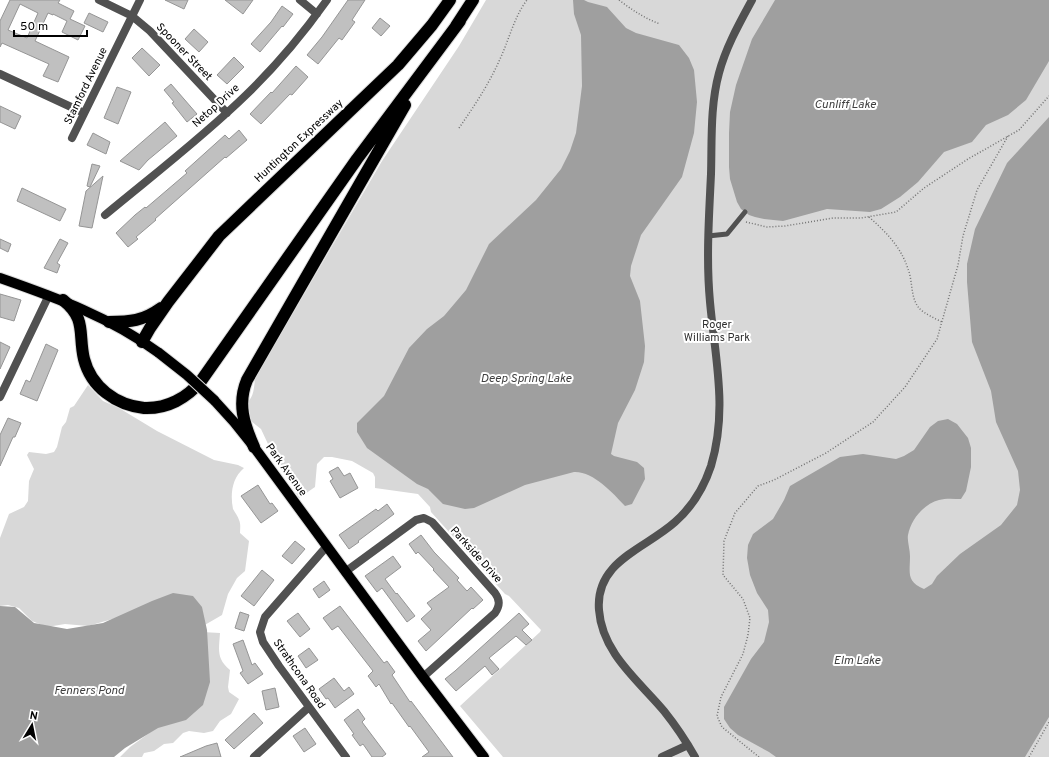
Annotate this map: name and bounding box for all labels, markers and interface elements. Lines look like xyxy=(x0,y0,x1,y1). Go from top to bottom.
scale bar xyxy=(14,12,87,38)
text: 50 m xyxy=(20,19,48,35)
street label: Spooner Street xyxy=(153,20,215,84)
street label: Stamford Avenue xyxy=(61,45,111,127)
street label: Netop Drive xyxy=(190,81,243,131)
street label: Huntington Expressway xyxy=(252,96,346,186)
water label: Cunliff Lake xyxy=(814,97,877,113)
park label: Roger Williams Park xyxy=(684,318,750,345)
water label: Deep Spring Lake xyxy=(481,371,572,387)
street label: Park Avenue xyxy=(262,441,310,499)
street label: Parkside Drive xyxy=(447,524,505,586)
street label: Strathcona Road xyxy=(270,636,328,712)
water label: Elm Lake xyxy=(834,653,881,669)
water label: Fenners Pond xyxy=(54,683,126,699)
north arrow xyxy=(12,705,52,745)
text: N xyxy=(28,709,39,724)

